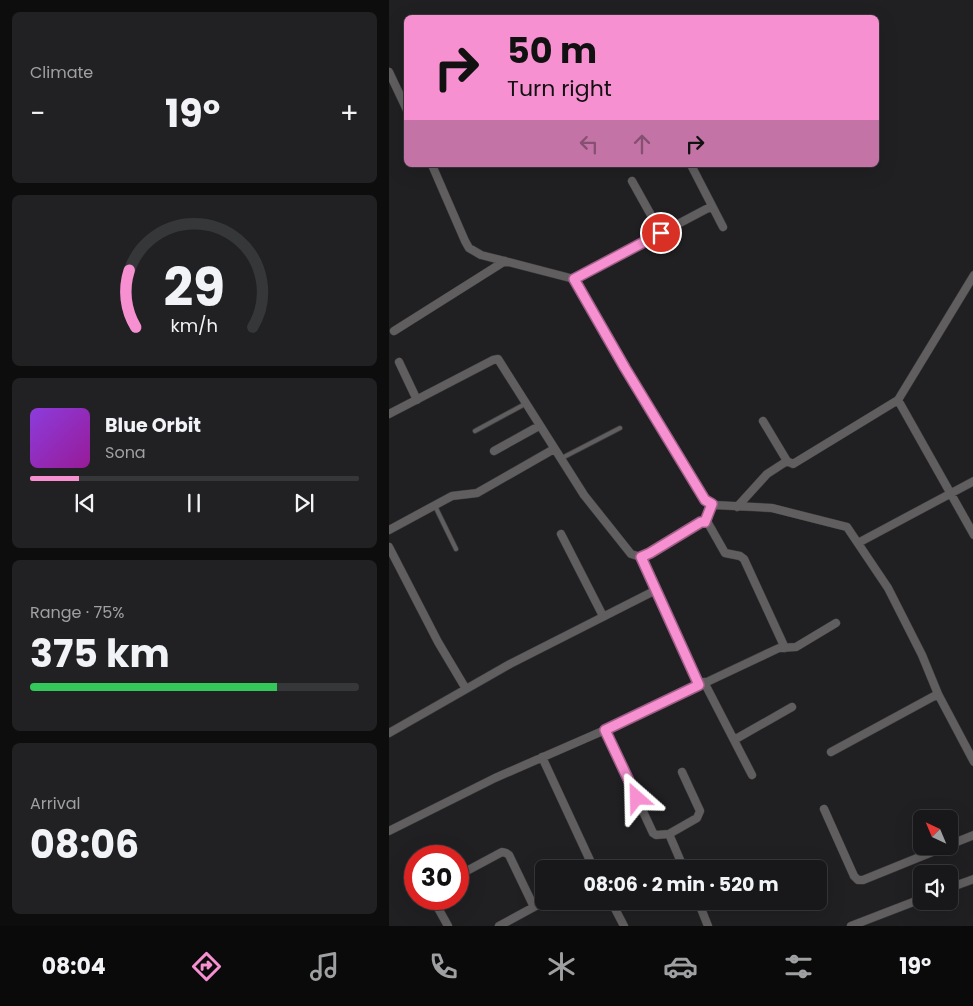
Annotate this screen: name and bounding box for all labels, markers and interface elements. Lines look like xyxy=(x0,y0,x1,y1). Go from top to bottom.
text: 50 m xyxy=(507,26,597,75)
icon: right xyxy=(424,35,489,100)
text: Climate xyxy=(30,61,93,84)
text: Turn right xyxy=(507,73,612,104)
text: 19° xyxy=(165,87,220,140)
text: − xyxy=(30,94,45,133)
text: + xyxy=(340,94,359,133)
icon: left xyxy=(575,130,603,158)
icon: ahead xyxy=(628,130,656,158)
icon: right xyxy=(681,130,709,158)
pin xyxy=(640,212,682,254)
icon: arrive xyxy=(647,219,675,247)
text: 29 xyxy=(164,251,225,324)
text: km/h xyxy=(171,313,218,338)
text: Blue Orbit xyxy=(105,412,201,439)
text: Sona xyxy=(105,441,146,464)
icon: previous xyxy=(71,489,99,517)
icon: pause xyxy=(180,489,208,517)
icon: next xyxy=(290,489,318,517)
text: Range · 75% xyxy=(30,601,124,624)
text: 375 km xyxy=(30,627,170,680)
position arrow xyxy=(610,771,662,823)
text: Arrival xyxy=(30,792,80,815)
north arrow xyxy=(913,810,958,855)
map controls xyxy=(913,810,958,910)
text: 08:06 xyxy=(30,818,139,871)
speed limit sign: 30 xyxy=(404,845,469,910)
button: sound xyxy=(913,865,958,910)
text: 08:06 · 2 min · 520 m xyxy=(583,871,779,898)
icon: directions xyxy=(189,949,224,984)
icon: music xyxy=(307,949,342,984)
icon: phone xyxy=(426,949,461,984)
icon: climate xyxy=(544,949,579,984)
icon: car xyxy=(663,949,698,984)
icon: filters xyxy=(781,949,816,984)
text: 08:04 xyxy=(42,951,106,982)
text: 19° xyxy=(899,951,931,982)

